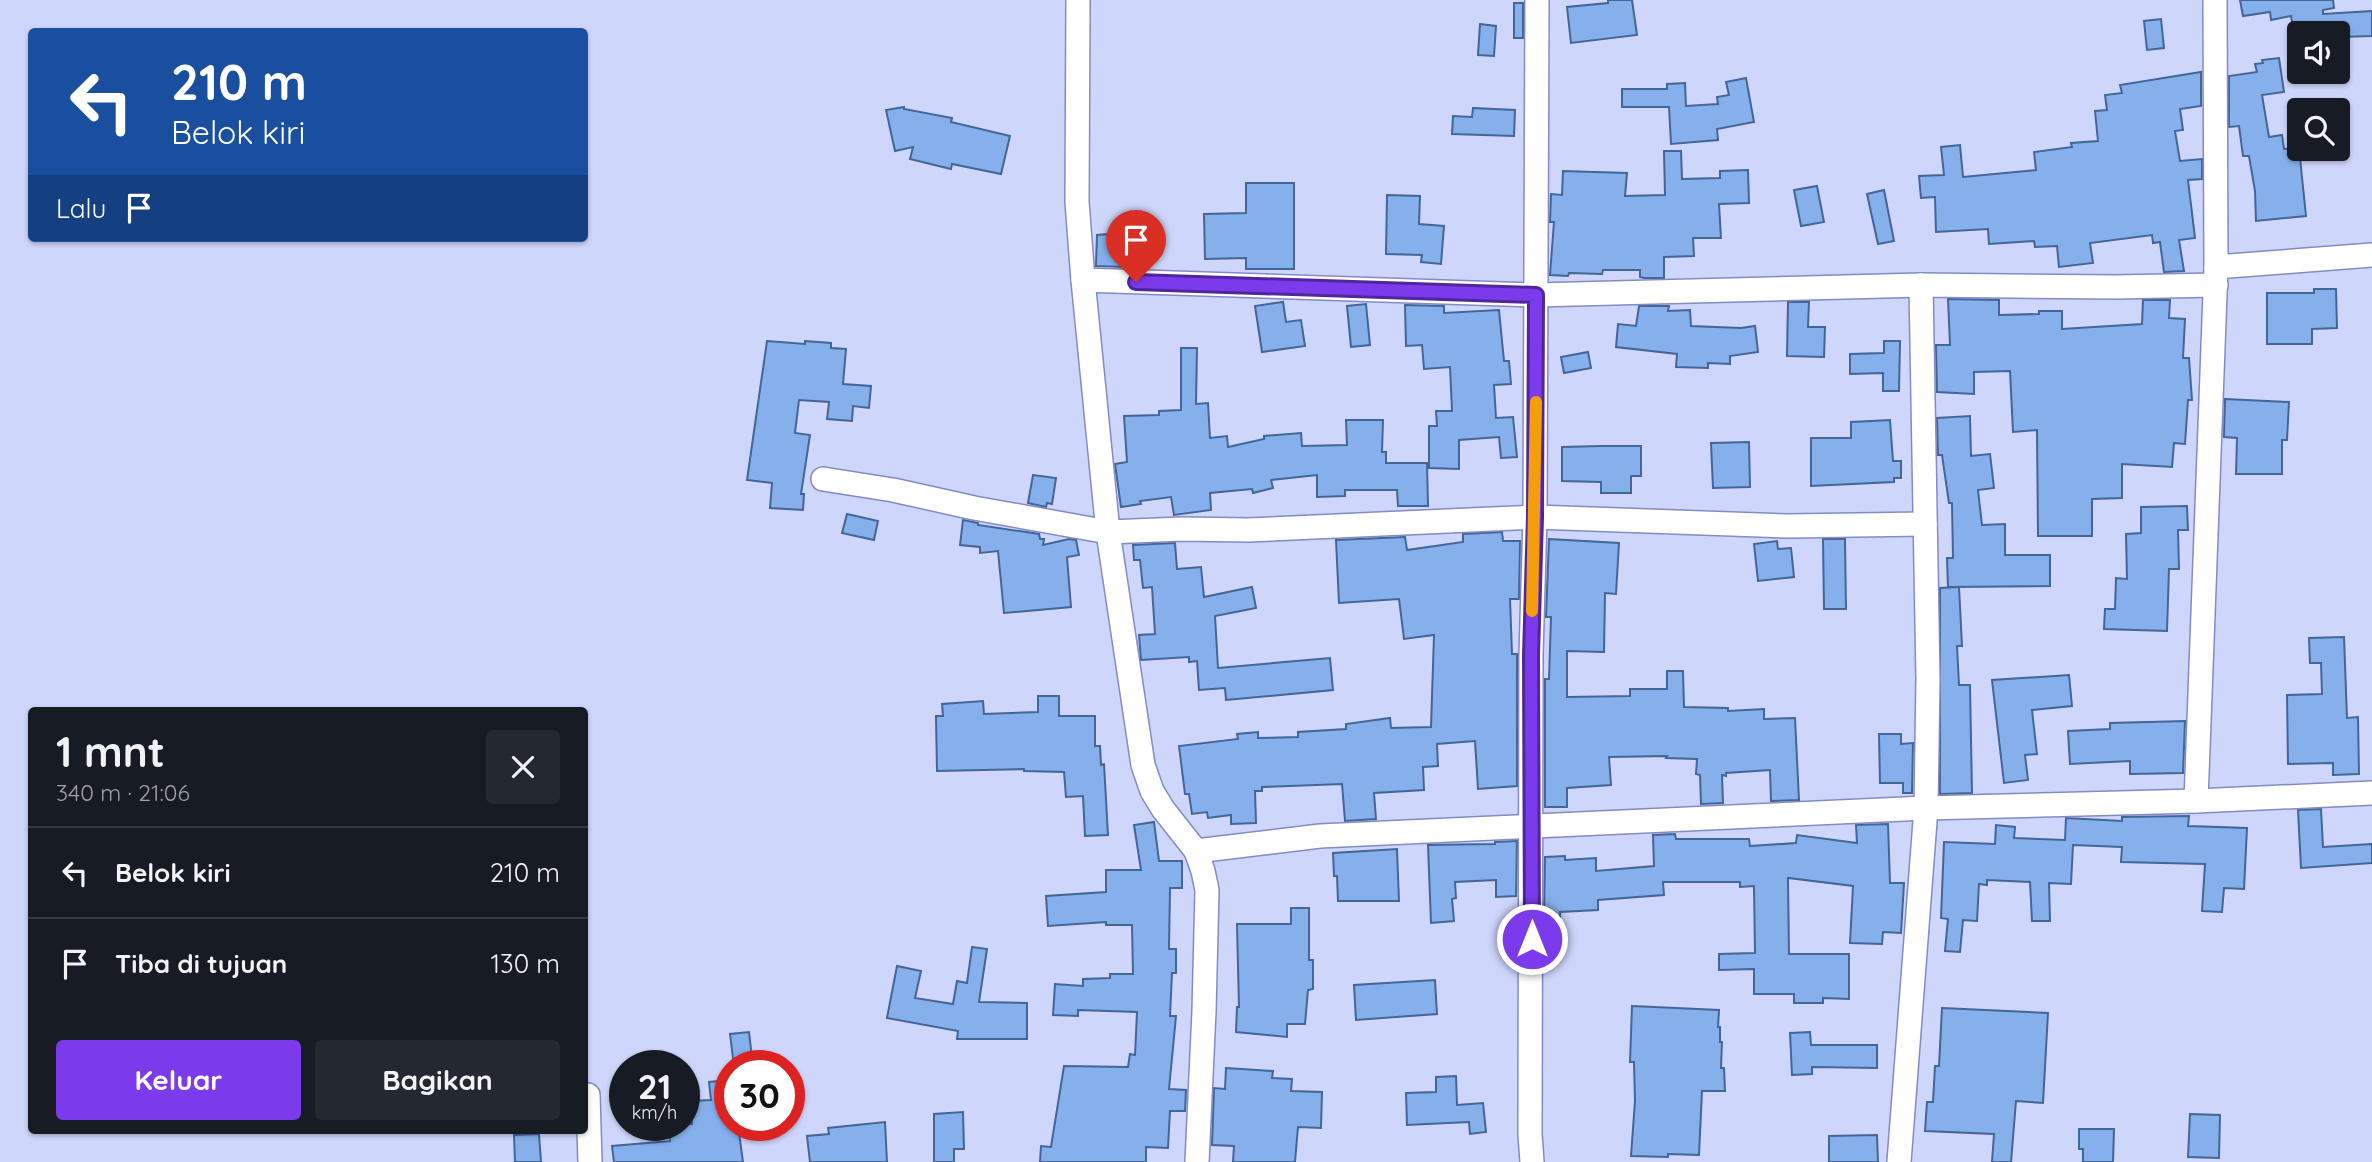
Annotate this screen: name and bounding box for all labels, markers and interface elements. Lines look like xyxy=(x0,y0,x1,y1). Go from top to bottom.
map controls xyxy=(2287,21,2350,161)
button: sound xyxy=(2287,21,2350,84)
text: 210 m xyxy=(171,51,307,112)
icon: left xyxy=(56,56,147,147)
button: search xyxy=(2287,98,2350,161)
text: Belok kiri xyxy=(171,112,305,152)
icon: arrive xyxy=(120,189,158,227)
text: Lalu xyxy=(56,192,106,225)
pin xyxy=(1106,210,1166,282)
icon: arrive xyxy=(1117,221,1155,259)
text: 1 mnt xyxy=(56,725,165,778)
button: close xyxy=(486,730,560,804)
text: 340 m · 21:06 xyxy=(56,778,190,807)
icon: left xyxy=(56,854,94,892)
text: Belok kiri xyxy=(115,856,231,889)
text: 210 m xyxy=(490,856,560,889)
position arrow xyxy=(1495,902,1569,976)
icon: arrive xyxy=(56,945,94,983)
text: Tiba di tujuan xyxy=(115,947,287,980)
text: 130 m xyxy=(490,947,560,980)
button: Keluar xyxy=(56,1040,301,1120)
button: Bagikan xyxy=(315,1040,560,1120)
speed limit sign: 30 xyxy=(714,1050,805,1141)
text: 21 xyxy=(638,1064,671,1108)
text: km/h xyxy=(632,1101,677,1124)

